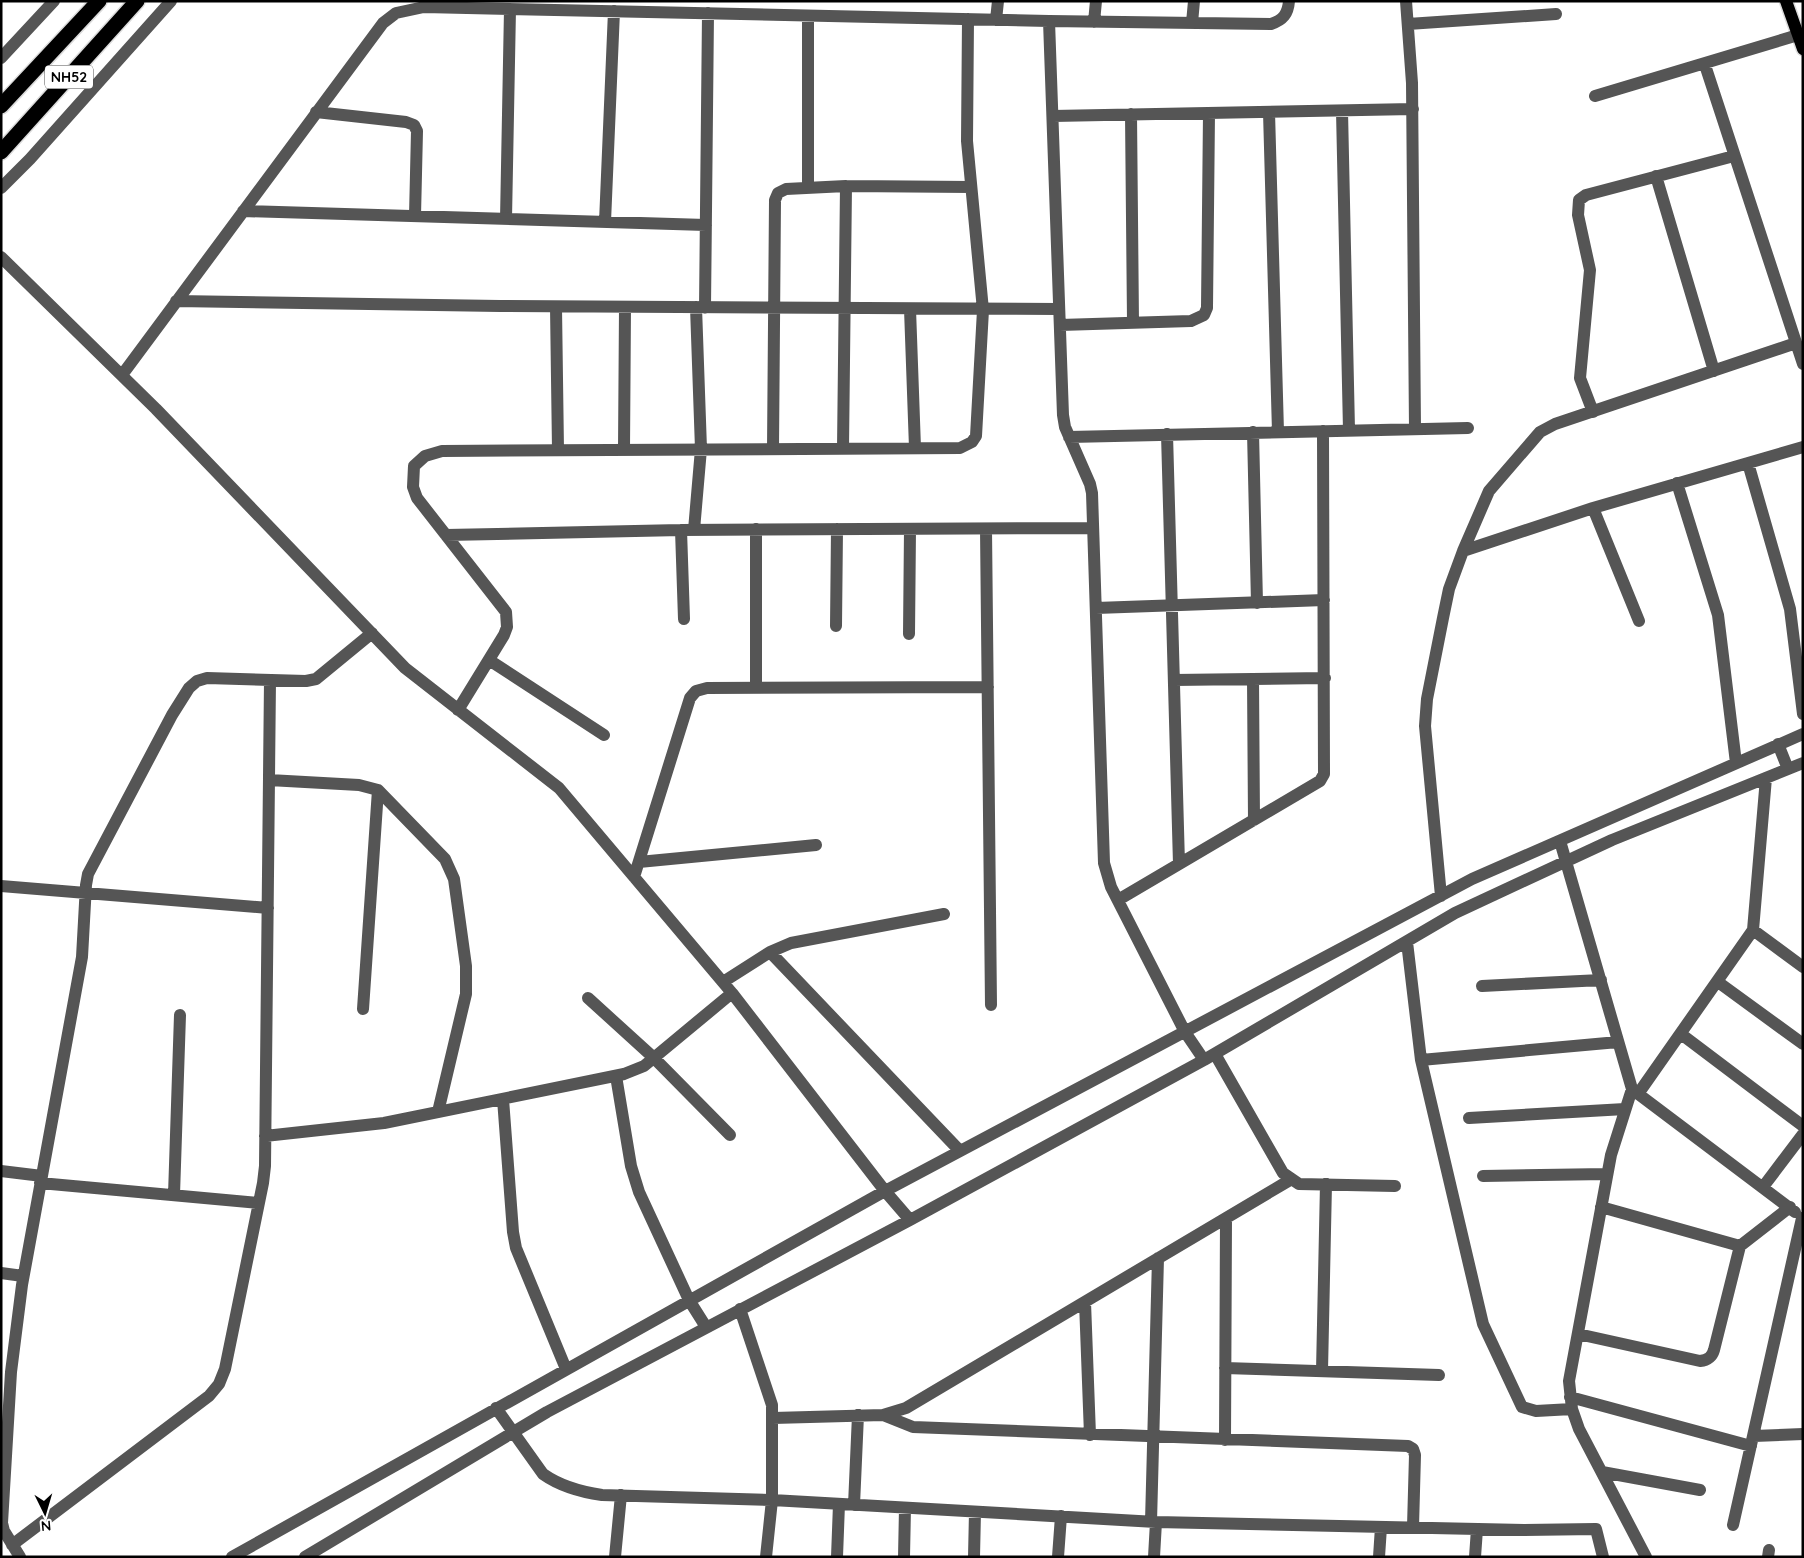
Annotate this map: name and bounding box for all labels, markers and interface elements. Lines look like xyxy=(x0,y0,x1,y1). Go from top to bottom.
road number: NH52 xyxy=(45,66,93,88)
north arrow xyxy=(20,1488,70,1538)
text: N xyxy=(40,1517,52,1535)

